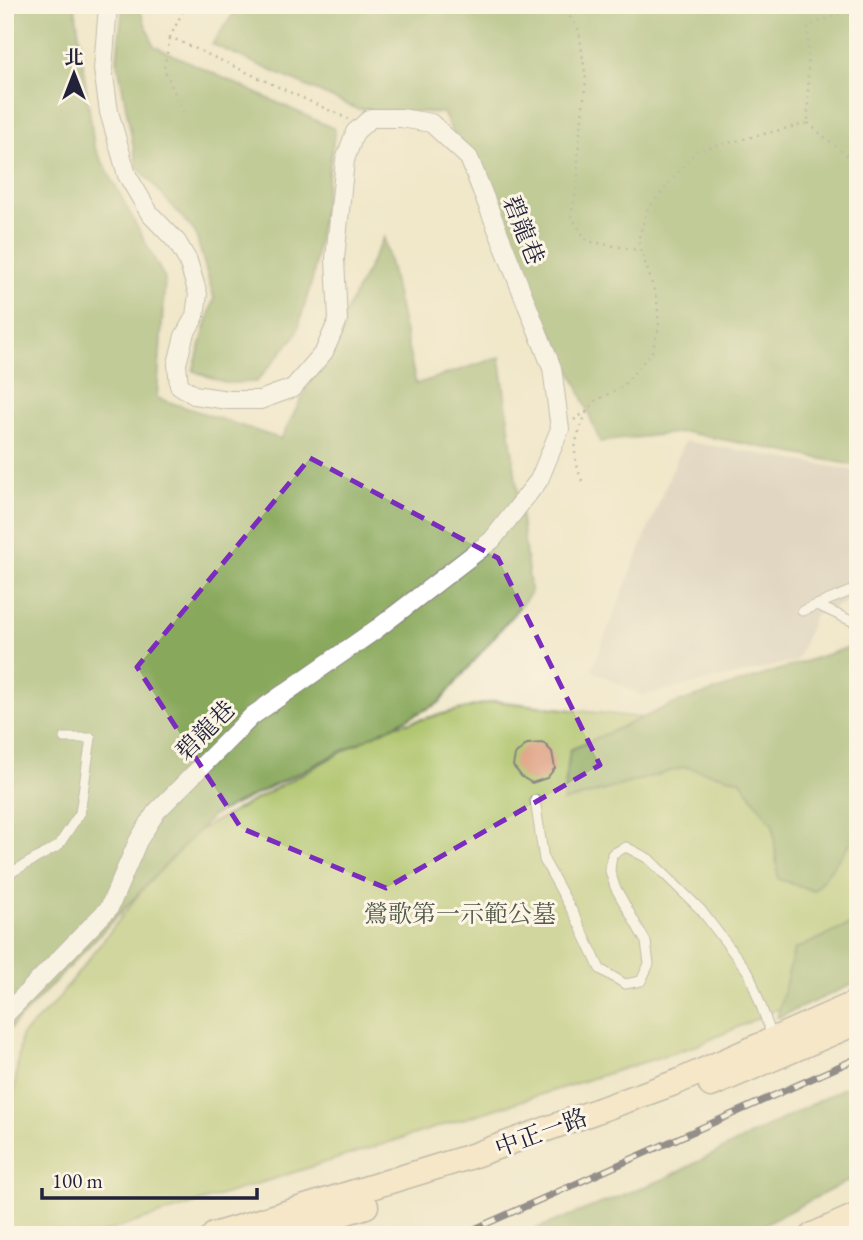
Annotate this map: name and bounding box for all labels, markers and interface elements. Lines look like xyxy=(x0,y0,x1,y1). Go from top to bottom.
north arrow xyxy=(38,38,108,108)
text: 北 xyxy=(64,45,84,70)
street label: 碧龍巷 xyxy=(496,191,552,269)
street label: 碧龍巷 xyxy=(169,694,241,766)
park label: 鶯歌第一示範公墓 xyxy=(364,898,556,929)
street label: 中正一路 xyxy=(491,1101,591,1163)
scale bar xyxy=(42,1156,257,1200)
text: 100 m xyxy=(52,1167,103,1194)

